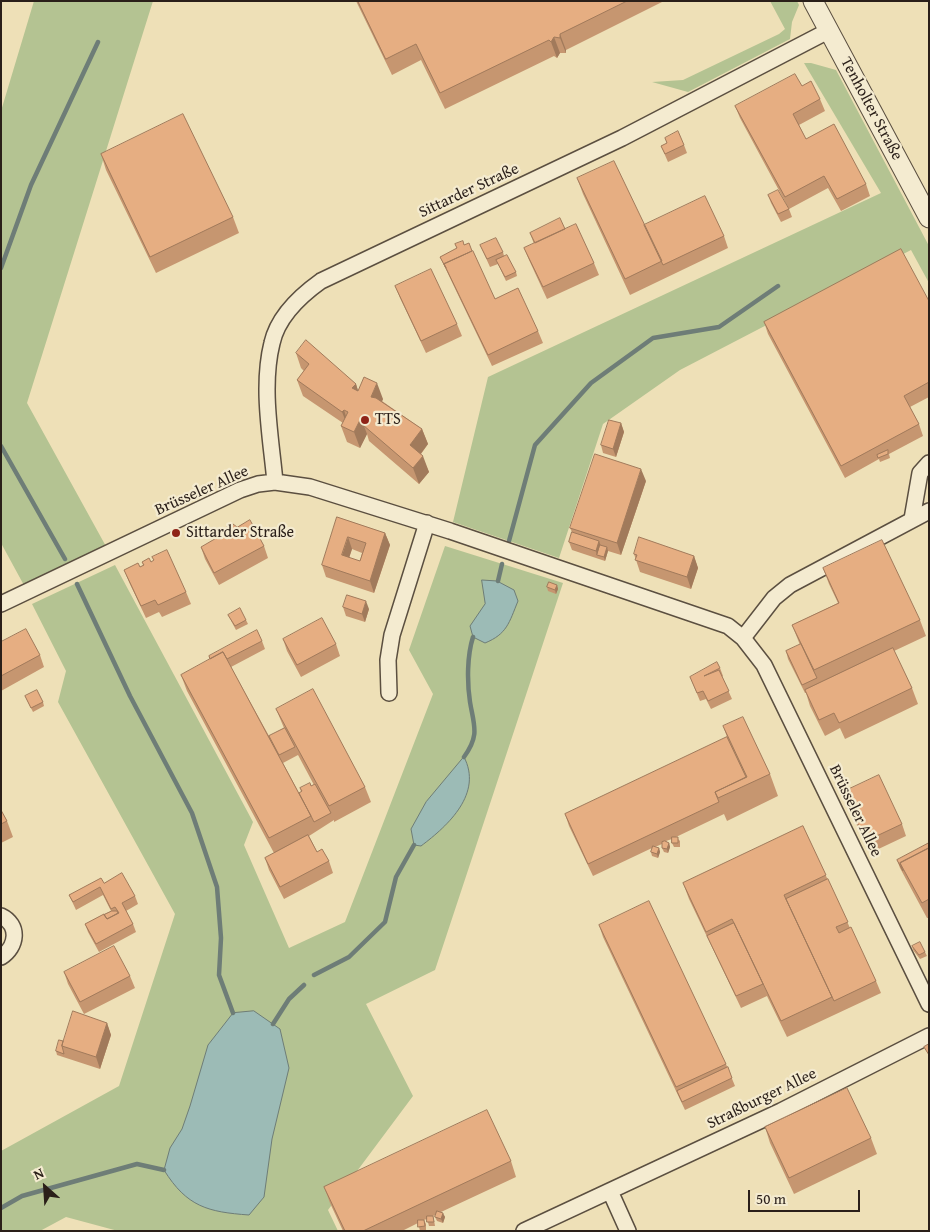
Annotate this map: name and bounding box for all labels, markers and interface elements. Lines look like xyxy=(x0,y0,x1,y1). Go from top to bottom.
street label: Tenholter Straße xyxy=(836,54,906,164)
street label: Sittarder Straße xyxy=(416,159,522,223)
place label: TTS xyxy=(375,410,401,430)
marker: TTS xyxy=(359,414,371,426)
street label: Brüsseler Allee xyxy=(152,462,252,520)
place label: Sittarder Straße xyxy=(186,523,294,543)
marker: Sittarder Straße xyxy=(170,527,182,539)
street label: Brüsseler Allee xyxy=(824,762,886,860)
street label: Straßburger Allee xyxy=(704,1064,820,1134)
north arrow xyxy=(20,1162,70,1212)
text: N xyxy=(30,1162,47,1185)
scale bar xyxy=(750,1180,862,1212)
text: 50 m xyxy=(756,1188,786,1209)

